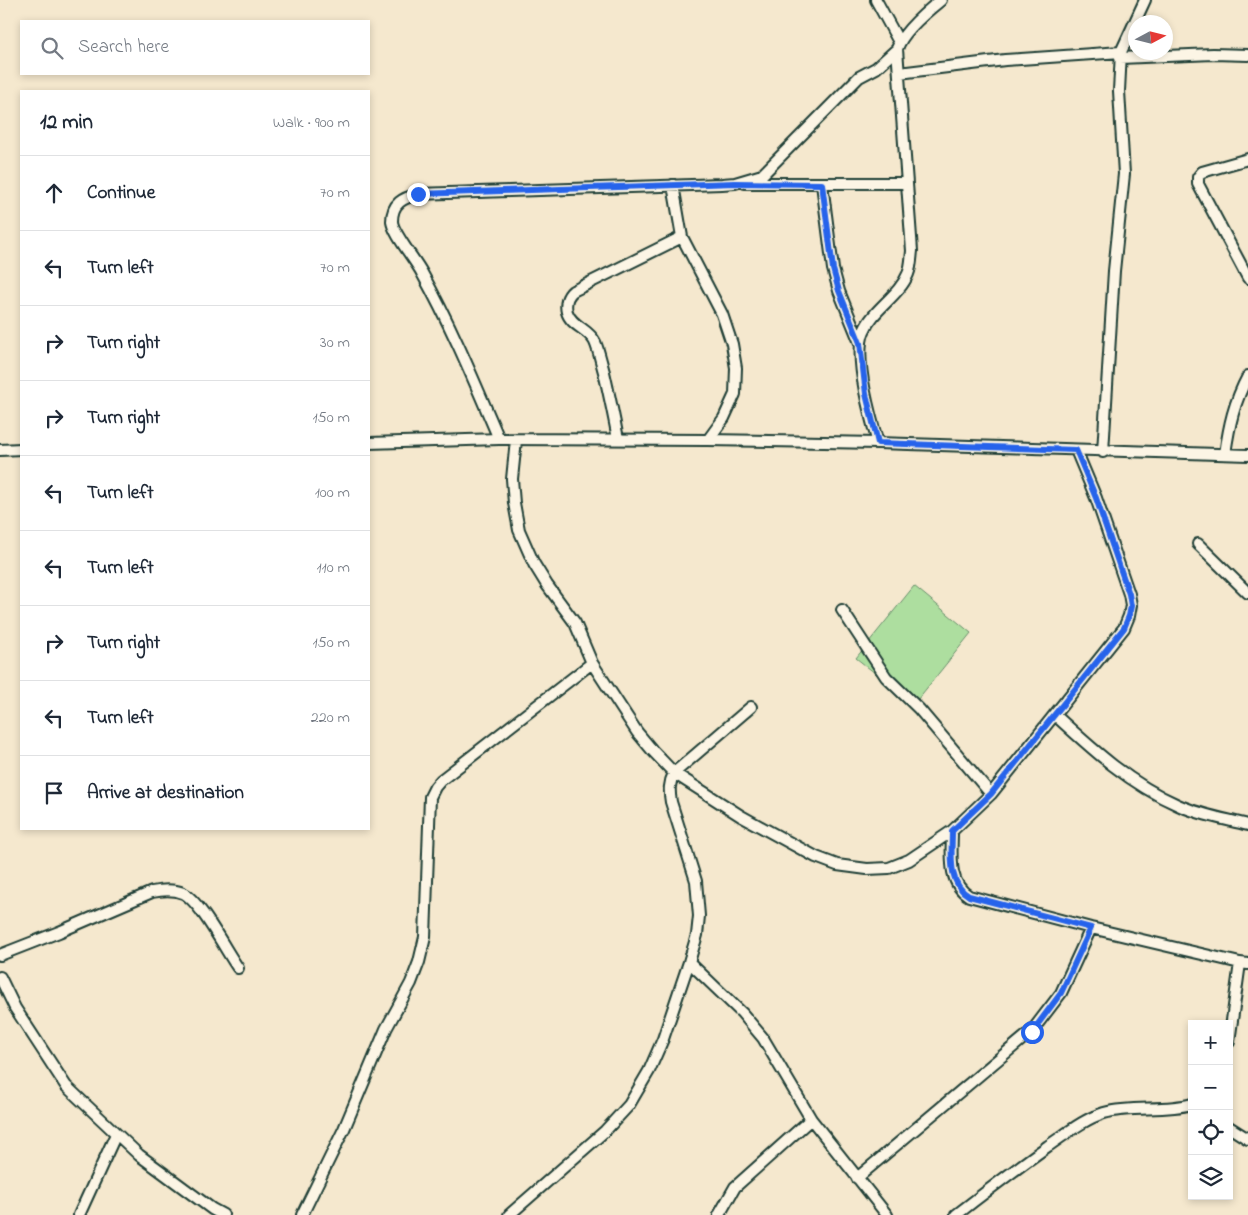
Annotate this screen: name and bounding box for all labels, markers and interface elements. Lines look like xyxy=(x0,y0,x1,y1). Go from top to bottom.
north arrow xyxy=(1128,15,1173,60)
search box xyxy=(20,20,370,75)
icon: search xyxy=(38,34,66,62)
text: Search here xyxy=(78,34,169,61)
text: 12 min xyxy=(40,108,93,138)
text: Walk · 900 m xyxy=(273,111,350,135)
icon: ahead xyxy=(40,179,68,207)
text: Continue xyxy=(87,180,155,207)
text: 70 m xyxy=(320,181,350,205)
route end xyxy=(407,183,430,206)
icon: left xyxy=(40,254,68,282)
text: Turn left xyxy=(87,255,154,282)
text: 70 m xyxy=(320,256,350,280)
icon: right xyxy=(40,329,68,357)
text: Turn right xyxy=(87,330,160,357)
text: 30 m xyxy=(320,331,350,355)
icon: right xyxy=(40,404,68,432)
text: Turn right xyxy=(87,405,160,432)
text: 150 m xyxy=(312,406,350,430)
icon: left xyxy=(40,479,68,507)
text: Turn left xyxy=(87,480,154,507)
text: 100 m xyxy=(315,481,350,505)
icon: left xyxy=(40,554,68,582)
text: Turn left xyxy=(87,555,154,582)
text: 110 m xyxy=(316,556,350,580)
icon: right xyxy=(40,629,68,657)
text: Turn right xyxy=(87,630,160,657)
text: 150 m xyxy=(312,631,350,655)
icon: left xyxy=(40,704,68,732)
text: Turn left xyxy=(87,705,154,732)
text: 220 m xyxy=(311,706,350,730)
icon: arrive xyxy=(40,779,68,807)
text: Arrive at destination xyxy=(87,780,244,807)
map controls xyxy=(1188,1020,1233,1200)
button: + xyxy=(1188,1020,1233,1065)
route start xyxy=(1021,1021,1044,1044)
button: − xyxy=(1188,1065,1233,1110)
button: locate xyxy=(1188,1110,1233,1155)
button: layers xyxy=(1188,1155,1233,1200)

